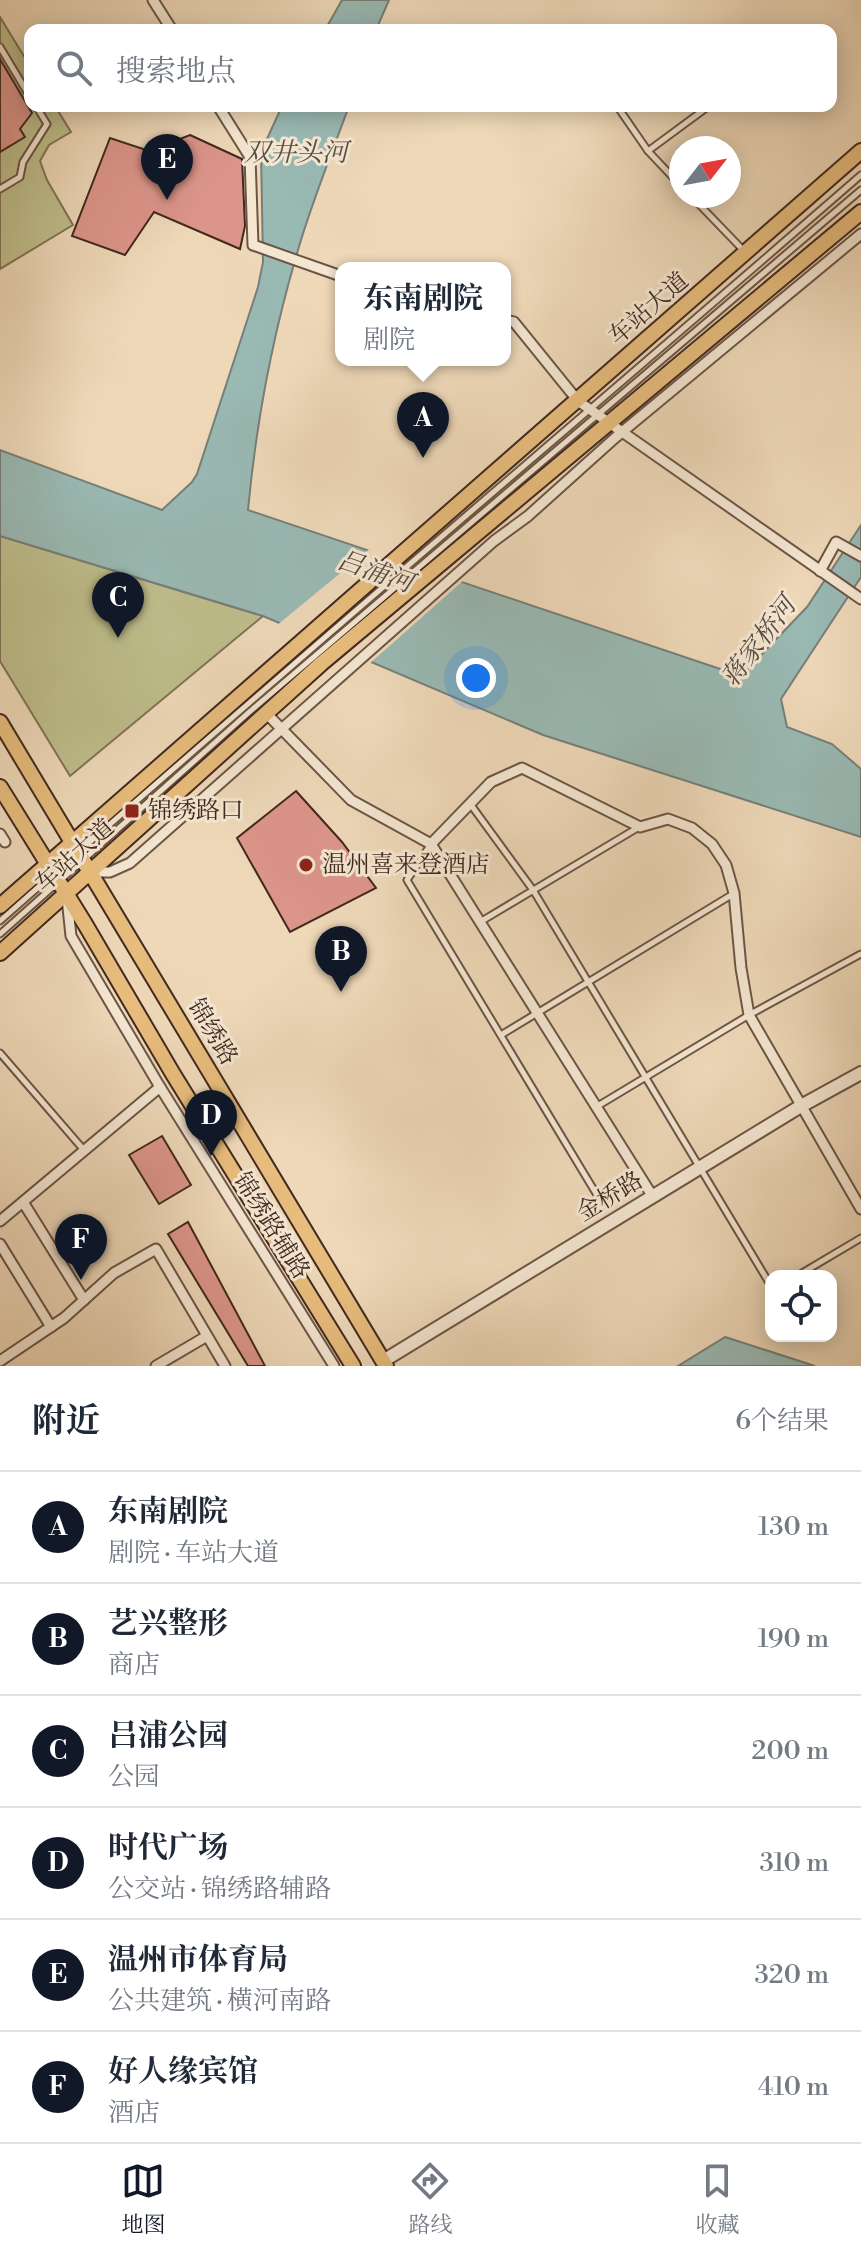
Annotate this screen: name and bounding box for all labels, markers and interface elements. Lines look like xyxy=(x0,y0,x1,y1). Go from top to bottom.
search box xyxy=(24,24,837,112)
icon: search xyxy=(52,46,96,90)
text: 搜索地点 xyxy=(116,53,236,91)
pin: E xyxy=(141,134,193,200)
north arrow xyxy=(669,136,741,208)
water label: 双井头河 xyxy=(244,137,352,169)
popup xyxy=(335,262,511,366)
street label: 车站大道 xyxy=(603,266,695,352)
text: 东南剧院 xyxy=(363,280,483,318)
text: 剧院 xyxy=(363,324,415,356)
pin: A xyxy=(397,392,449,458)
water label: 吕浦河 xyxy=(333,544,421,601)
pin: C xyxy=(92,572,144,638)
water label: 蒋家桥河 xyxy=(715,588,805,693)
your location xyxy=(456,658,496,698)
place label: 锦绣路口 xyxy=(148,796,244,826)
marker: 锦绣路口 xyxy=(123,802,141,820)
street label: 车站大道 xyxy=(29,813,121,899)
place label: 温州喜来登酒店 xyxy=(322,850,490,880)
marker: 温州喜来登酒店 xyxy=(297,856,315,874)
pin: B xyxy=(315,926,367,992)
street label: 锦绣路 xyxy=(181,993,243,1071)
pin: D xyxy=(185,1090,237,1156)
street label: 金桥路 xyxy=(571,1166,649,1228)
street label: 锦绣路辅路 xyxy=(226,1167,316,1285)
pin: F xyxy=(55,1214,107,1280)
map controls xyxy=(765,1270,837,1342)
button: locate xyxy=(765,1270,837,1342)
text: 附近 xyxy=(32,1401,100,1443)
text: 6个结果 xyxy=(735,1405,829,1437)
text: 东南剧院 xyxy=(108,1493,228,1531)
text: A xyxy=(49,1511,67,1543)
text: 130 m xyxy=(758,1511,829,1543)
text: 剧院 · 车站大道 xyxy=(108,1537,279,1569)
text: 艺兴整形 xyxy=(108,1605,228,1643)
text: B xyxy=(48,1623,68,1655)
text: 190 m xyxy=(758,1623,829,1655)
text: 商店 xyxy=(108,1649,160,1681)
text: 吕浦公园 xyxy=(108,1717,228,1755)
text: C xyxy=(49,1735,67,1767)
text: 200 m xyxy=(752,1735,829,1767)
text: 公园 xyxy=(108,1761,160,1793)
text: 时代广场 xyxy=(108,1829,228,1867)
text: D xyxy=(48,1847,68,1879)
text: 310 m xyxy=(760,1847,829,1879)
text: 公交站 · 锦绣路辅路 xyxy=(108,1873,331,1905)
text: 温州市体育局 xyxy=(108,1941,288,1979)
text: E xyxy=(49,1959,67,1991)
text: 320 m xyxy=(754,1959,829,1991)
text: 公共建筑 · 横河南路 xyxy=(108,1985,331,2017)
text: 好人缘宾馆 xyxy=(108,2053,258,2091)
text: F xyxy=(49,2071,67,2103)
text: 410 m xyxy=(758,2071,829,2103)
text: 酒店 xyxy=(108,2097,160,2129)
tab: 地图 xyxy=(121,2159,166,2239)
tab: 路线 xyxy=(408,2159,453,2239)
tab: 收藏 xyxy=(695,2159,740,2239)

